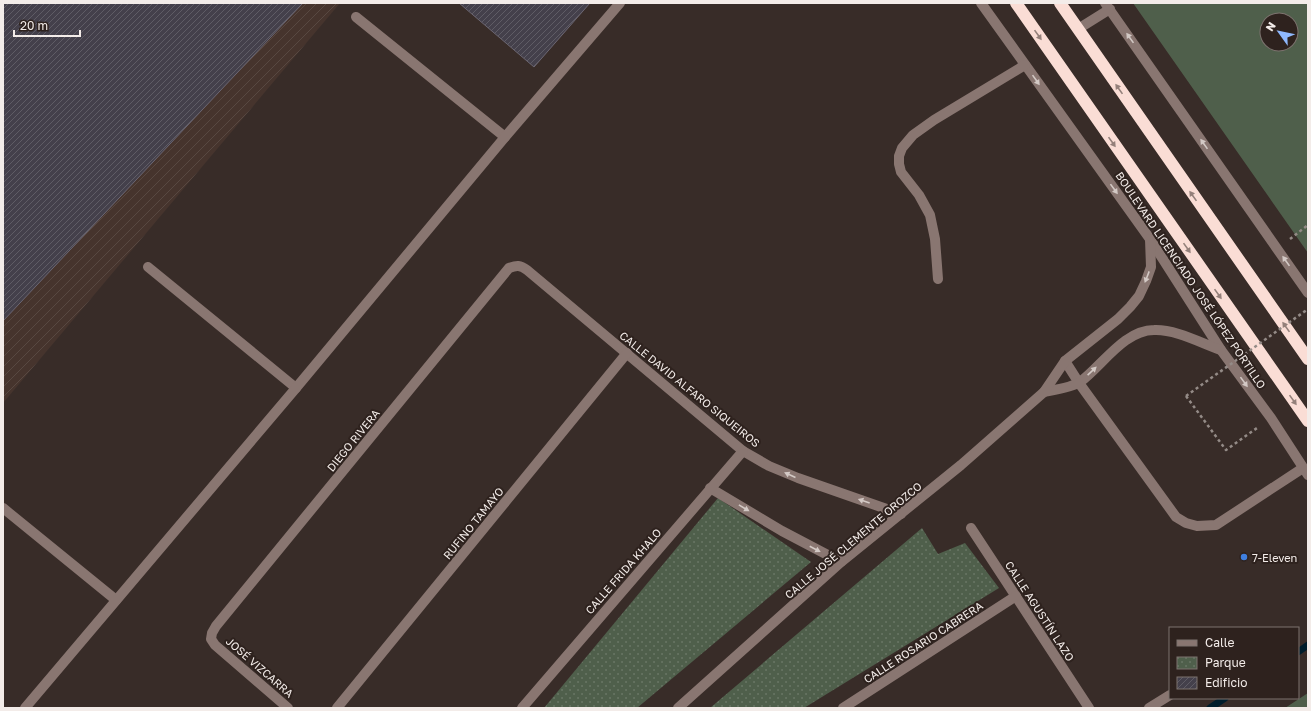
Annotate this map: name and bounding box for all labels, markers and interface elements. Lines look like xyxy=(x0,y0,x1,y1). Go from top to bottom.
scale bar xyxy=(14,12,80,38)
north arrow xyxy=(1259,12,1299,52)
text: 20 m xyxy=(20,18,48,33)
text: N xyxy=(1262,19,1278,33)
one-way arrow xyxy=(1034,30,1042,40)
one-way arrow xyxy=(1126,33,1134,43)
one-way arrow xyxy=(1032,75,1040,85)
one-way arrow xyxy=(1115,84,1123,94)
one-way arrow xyxy=(1108,136,1116,147)
one-way arrow xyxy=(1200,139,1208,150)
street label: BOULEVARD LICENCIADO JOSÉ LÓPEZ PORTILLO xyxy=(1113,169,1269,391)
one-way arrow xyxy=(1110,183,1118,194)
one-way arrow xyxy=(1189,190,1197,201)
one-way arrow xyxy=(1183,243,1191,254)
one-way arrow xyxy=(1282,256,1290,267)
one-way arrow xyxy=(1143,272,1149,284)
one-way arrow xyxy=(1214,288,1223,299)
one-way arrow xyxy=(1282,322,1290,332)
street label: CALLE DAVID ALFARO SIQUEIROS xyxy=(617,328,763,450)
one-way arrow xyxy=(1087,366,1097,376)
one-way arrow xyxy=(1240,376,1248,387)
one-way arrow xyxy=(1289,395,1297,405)
street label: DIEGO RIVERA xyxy=(324,406,382,474)
one-way arrow xyxy=(785,472,796,478)
street label: CALLE JOSÉ CLEMENTE OROZCO xyxy=(782,479,924,601)
street label: RUFINO TAMAYO xyxy=(440,485,506,561)
one-way arrow xyxy=(858,498,870,504)
one-way arrow xyxy=(739,504,749,512)
street label: CALLE FRIDA KHALO xyxy=(582,526,664,616)
one-way arrow xyxy=(810,546,821,552)
place label: 7-Eleven xyxy=(1252,551,1297,564)
marker: 7-Eleven xyxy=(1239,552,1249,562)
street label: CALLE AGUSTÍN LAZO xyxy=(1003,559,1077,663)
street label: CALLE ROSARIO CABRERA xyxy=(861,598,986,685)
legend xyxy=(1169,627,1299,699)
street label: JOSÉ VIZCARRA xyxy=(224,634,297,700)
text: Calle xyxy=(1205,635,1235,650)
text: Parque xyxy=(1205,655,1246,670)
text: Edificio xyxy=(1205,675,1247,690)

